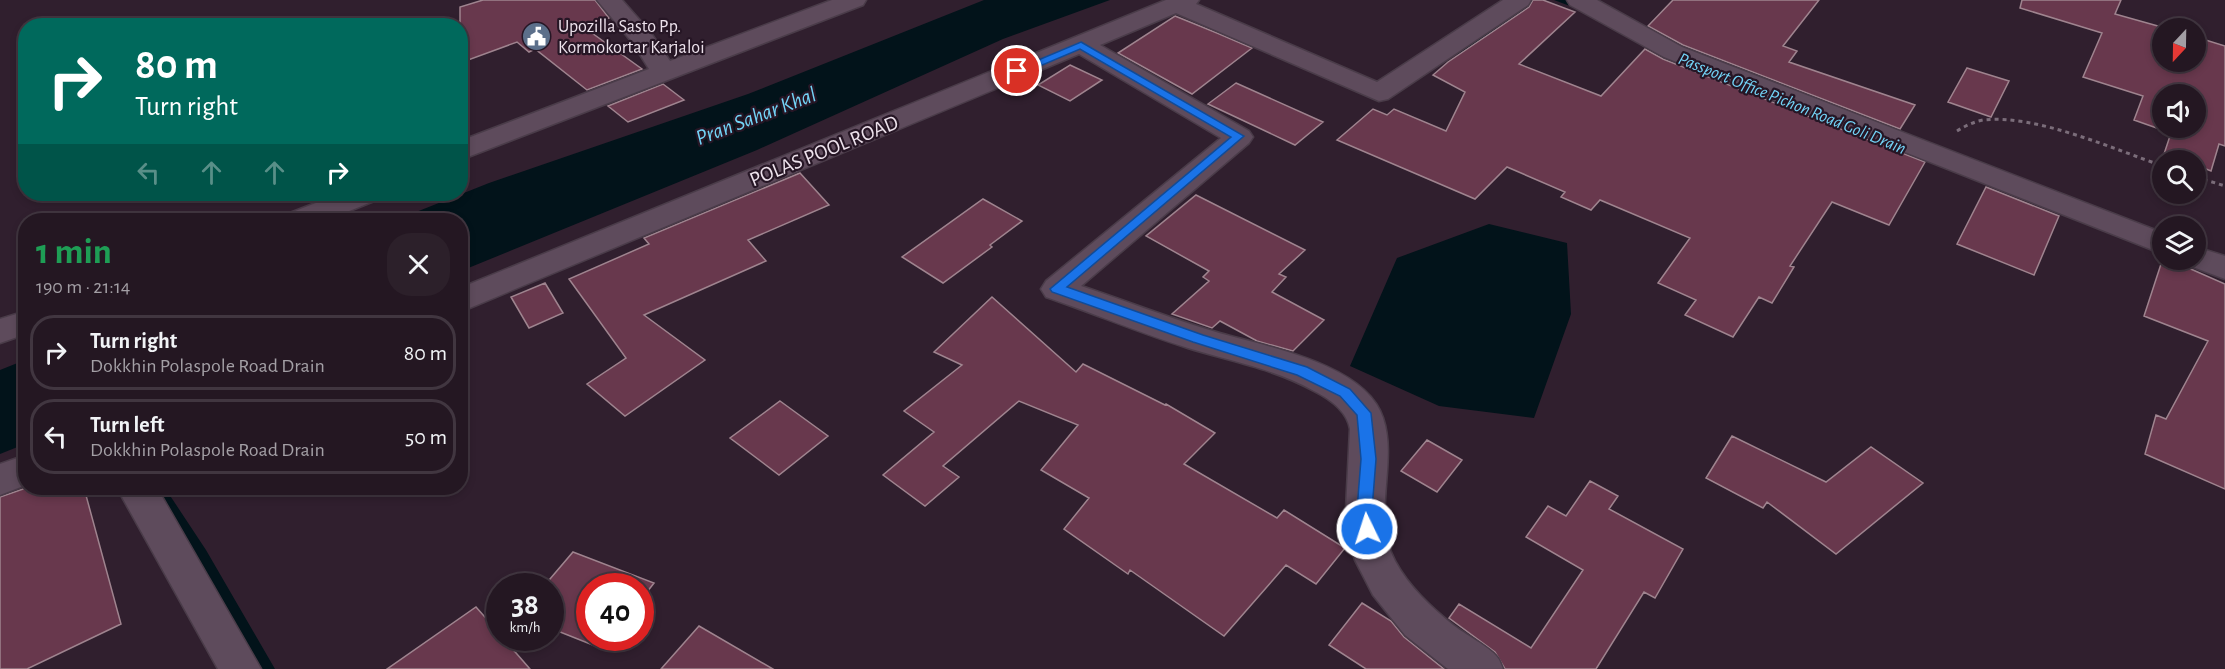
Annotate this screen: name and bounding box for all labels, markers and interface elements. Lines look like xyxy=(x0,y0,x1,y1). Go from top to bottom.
place label: Upozilla Sasto P.p. Kormokortar Karjaloi xyxy=(558,18,705,57)
north arrow xyxy=(2152,18,2206,72)
map controls xyxy=(2152,18,2206,270)
public building icon: Upozilla Sasto P.p. Kormokortar Karjaloi xyxy=(521,21,553,53)
icon: right xyxy=(36,42,114,120)
text: 80 m xyxy=(135,44,218,86)
pin xyxy=(991,45,1042,96)
water label: Passport Office Pichon Road Goli Drain xyxy=(1676,50,1908,158)
icon: arrive xyxy=(1000,54,1033,87)
water label: Pran Sahar Khal xyxy=(693,83,819,149)
button: sound xyxy=(2152,84,2206,138)
text: Turn right xyxy=(135,93,238,120)
street label: POLAS POOL ROAD xyxy=(747,112,901,190)
button: search xyxy=(2152,150,2206,204)
icon: left xyxy=(132,156,165,189)
icon: ahead xyxy=(195,156,228,189)
icon: ahead xyxy=(258,156,291,189)
icon: right xyxy=(321,156,354,189)
button: layers xyxy=(2152,216,2206,270)
button: close xyxy=(387,233,450,296)
text: 1 min xyxy=(36,234,112,270)
text: 190 m · 21:14 xyxy=(36,277,130,297)
text: Turn right xyxy=(90,330,177,352)
icon: right xyxy=(39,336,72,369)
text: 80 m xyxy=(404,342,447,364)
text: Dokkhin Polaspole Road Drain xyxy=(90,356,325,376)
text: Turn left xyxy=(90,414,164,436)
icon: left xyxy=(39,420,72,453)
text: 50 m xyxy=(405,426,447,448)
text: Dokkhin Polaspole Road Drain xyxy=(90,440,325,460)
position arrow xyxy=(1335,497,1399,561)
speed limit sign: 40 xyxy=(576,573,654,651)
text: 38 xyxy=(511,590,539,620)
text: km/h xyxy=(510,620,540,635)

